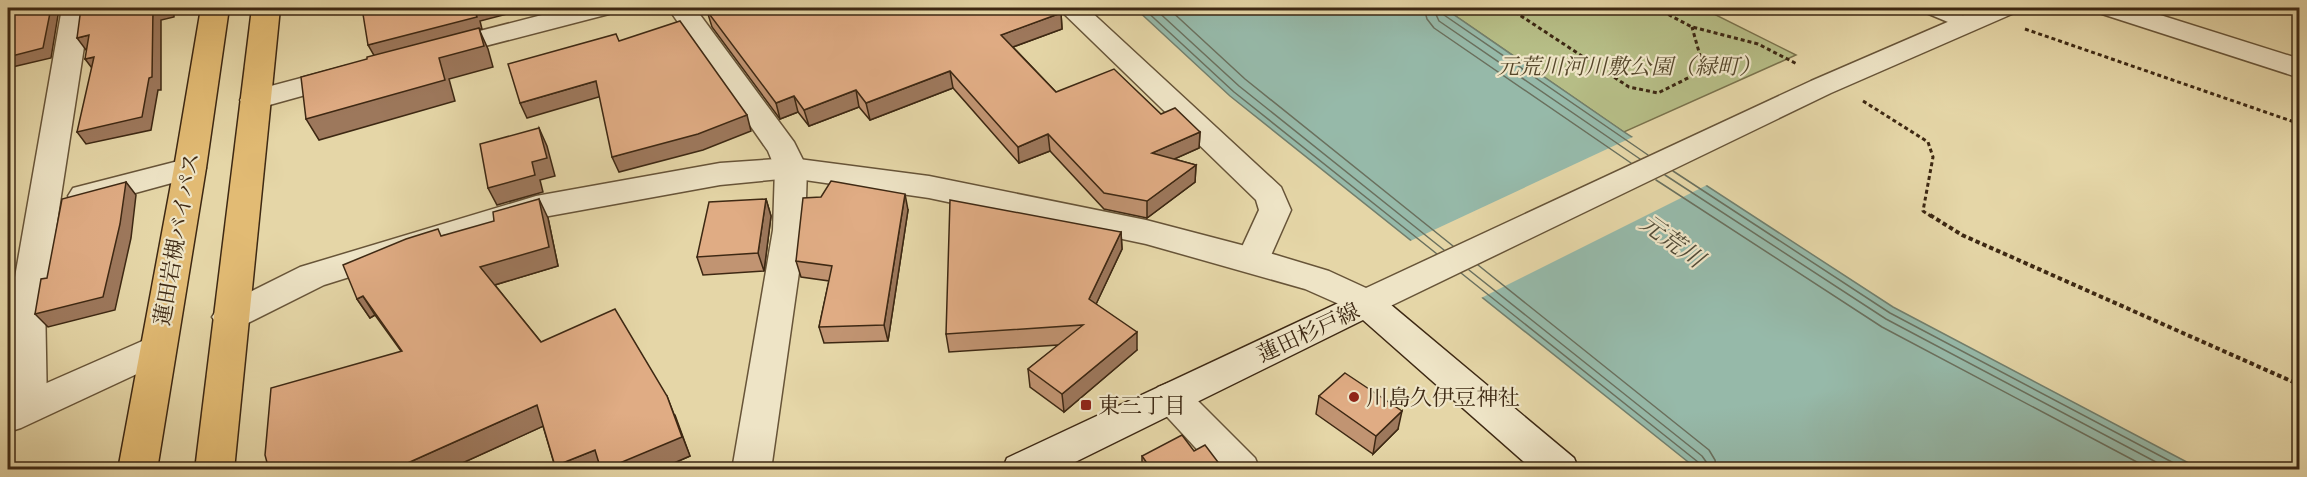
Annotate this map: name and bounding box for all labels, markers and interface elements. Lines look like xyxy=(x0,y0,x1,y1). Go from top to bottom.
park label: 元荒川河川敷公園（緑町） xyxy=(1497,53,1761,80)
street label: 蓮田岩槻バイパス xyxy=(148,150,205,328)
water label: 元荒川 xyxy=(1634,208,1712,276)
street label: 蓮田杉戸線 xyxy=(1253,297,1364,368)
place label: 川島久伊豆神社 xyxy=(1366,384,1520,411)
marker: 川島久伊豆神社 xyxy=(1347,390,1361,404)
place label: 東三丁目 xyxy=(1098,392,1186,419)
marker: 東三丁目 xyxy=(1079,398,1093,412)

